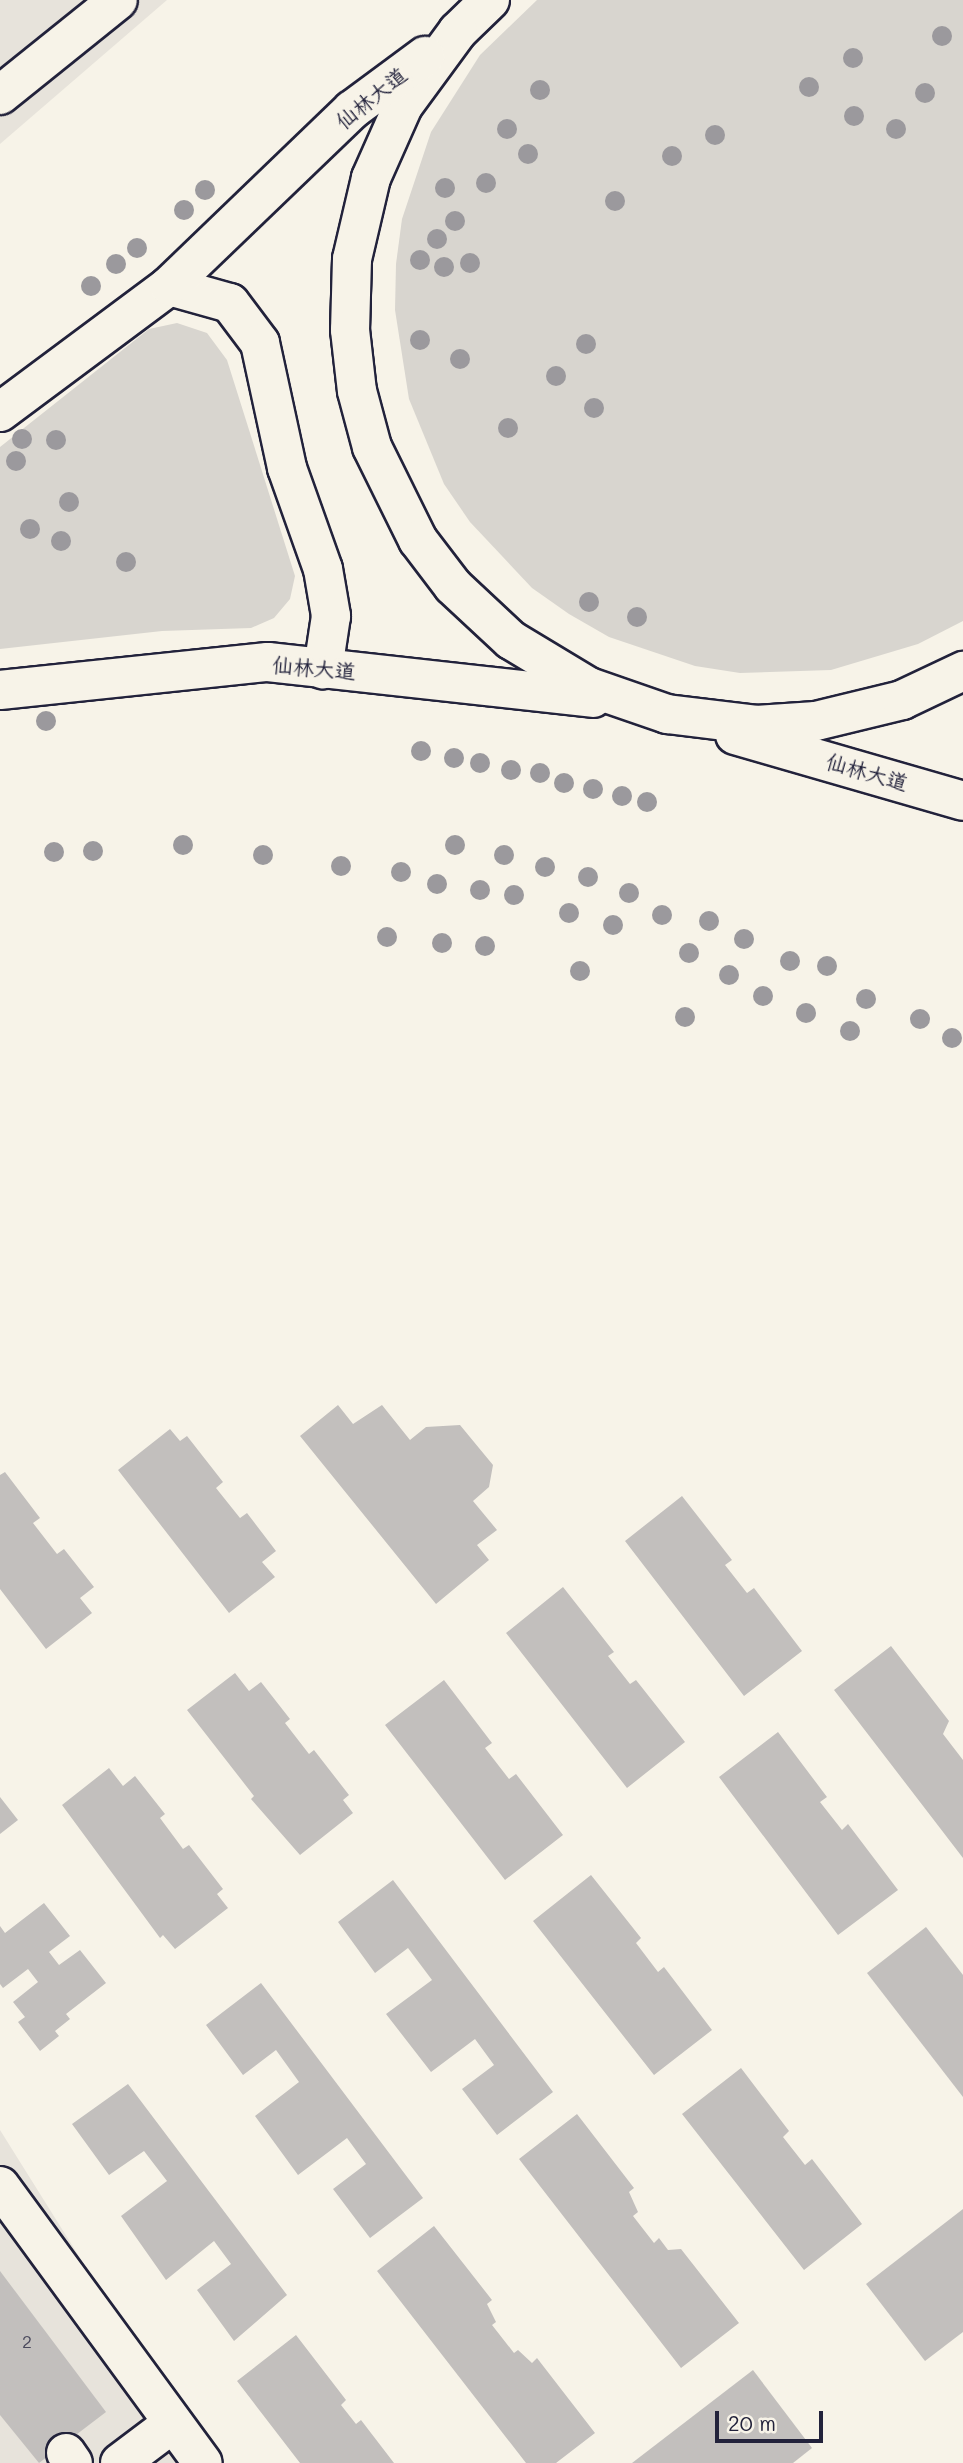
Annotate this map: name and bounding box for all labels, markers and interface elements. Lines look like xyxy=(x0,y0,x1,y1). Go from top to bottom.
street label: 仙林大道 xyxy=(330,62,412,134)
street label: 仙林大道 xyxy=(271,652,357,684)
street label: 仙林大道 xyxy=(823,748,911,796)
house number: 2 xyxy=(22,2330,32,2352)
scale bar xyxy=(718,2396,827,2440)
text: 20 m xyxy=(728,2409,776,2436)

